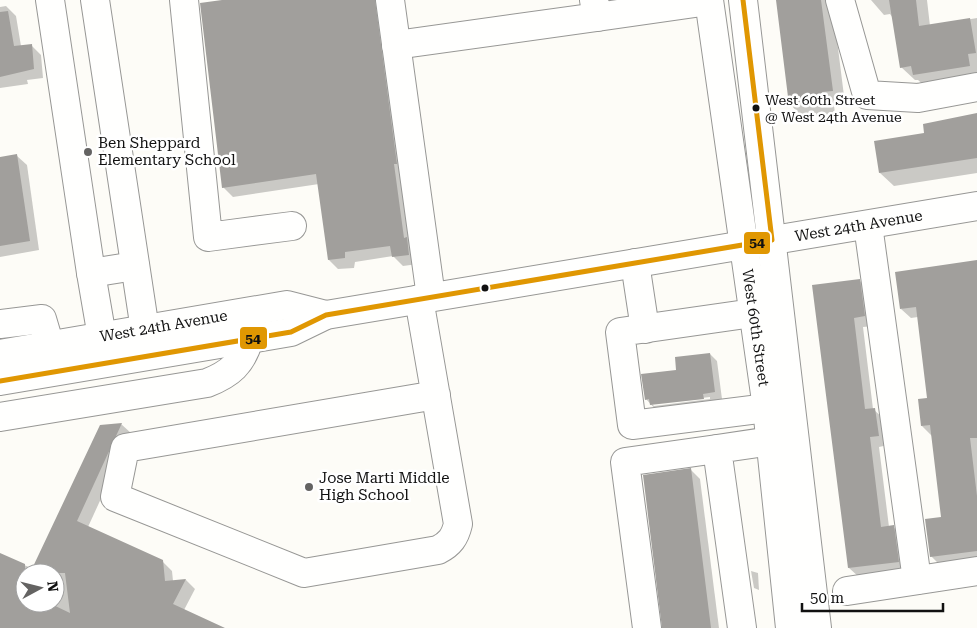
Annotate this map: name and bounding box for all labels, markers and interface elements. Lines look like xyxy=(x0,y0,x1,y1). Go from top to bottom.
place label: West 60th Street @ West 24th Avenue xyxy=(765,92,902,125)
marker: West 60th Street @ West 24th Avenue xyxy=(751,103,761,113)
place label: Ben Sheppard Elementary School xyxy=(98,134,236,169)
marker: Ben Sheppard Elementary School xyxy=(82,146,94,158)
street label: West 24th Avenue xyxy=(793,206,924,245)
line badge: 54 xyxy=(743,231,771,255)
text: 54 xyxy=(749,234,765,250)
street label: West 60th Street xyxy=(738,268,773,388)
unlabelled marker xyxy=(480,283,490,293)
street label: West 24th Avenue xyxy=(98,306,229,346)
line badge: 54 xyxy=(239,326,268,350)
text: 54 xyxy=(245,330,261,346)
place label: Jose Marti Middle High School xyxy=(319,469,450,504)
marker: Jose Marti Middle High School xyxy=(303,481,315,493)
north arrow xyxy=(15,563,65,613)
text: N xyxy=(44,580,62,593)
scale bar xyxy=(802,580,943,612)
text: 50 m xyxy=(810,589,845,607)

